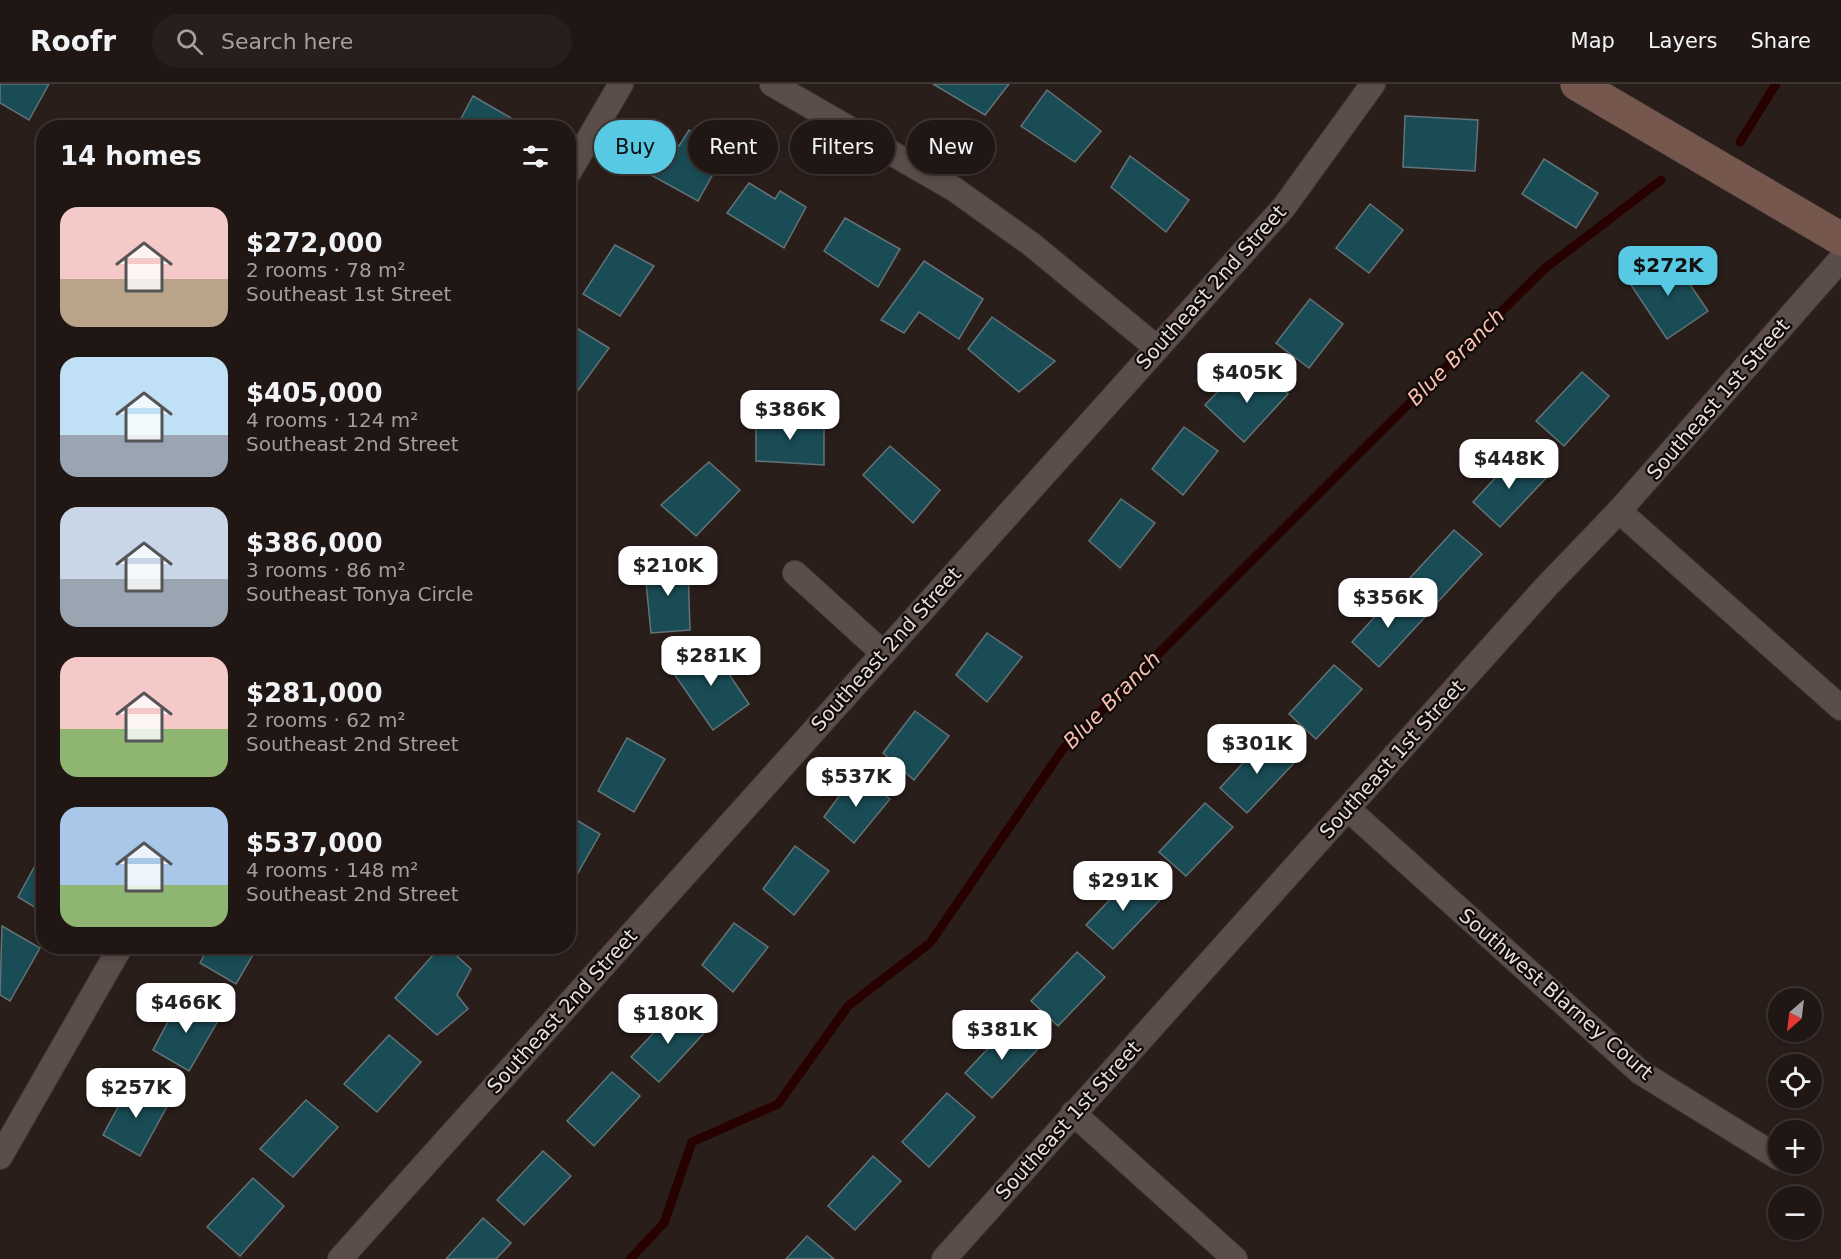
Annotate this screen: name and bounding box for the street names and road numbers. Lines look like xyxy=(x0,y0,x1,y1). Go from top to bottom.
street label: Southeast 2nd Street xyxy=(1131,200,1291,374)
street label: Southeast 1st Street xyxy=(1642,313,1795,484)
street label: Southeast 2nd Street xyxy=(806,562,966,736)
street label: Southeast 1st Street xyxy=(1314,675,1470,843)
street label: Southwest Blarney Court xyxy=(1454,903,1658,1085)
street label: Southeast 2nd Street xyxy=(482,924,642,1098)
street label: Southeast 1st Street xyxy=(990,1036,1146,1204)

